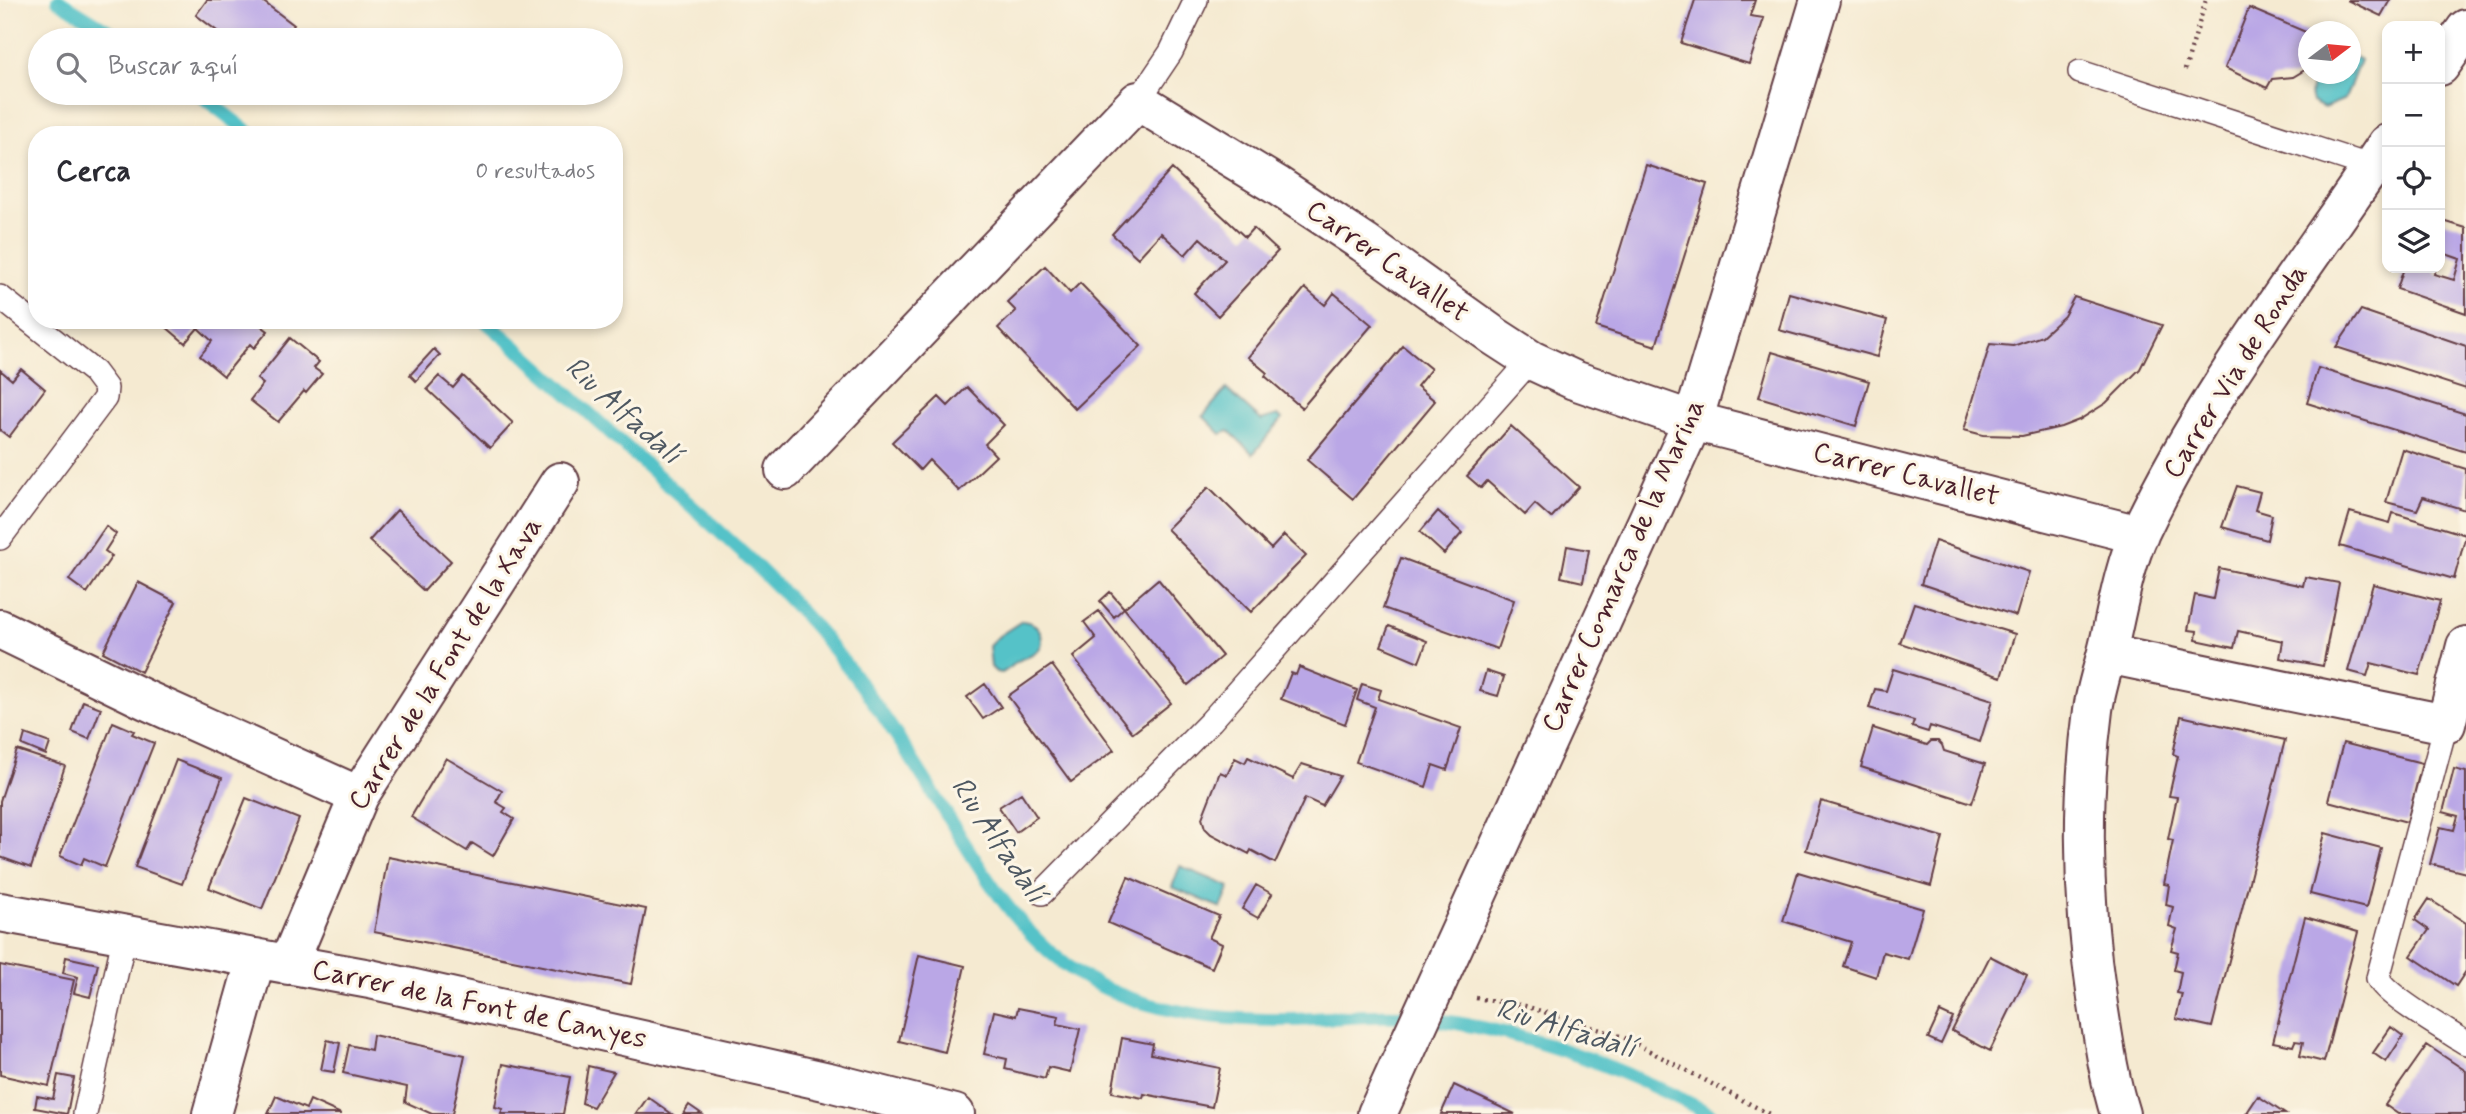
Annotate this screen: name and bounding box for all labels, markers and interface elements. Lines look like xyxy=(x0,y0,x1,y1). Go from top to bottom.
north arrow xyxy=(2298,21,2361,84)
map controls xyxy=(2382,21,2445,273)
button: + xyxy=(2382,21,2445,84)
search box xyxy=(28,28,623,105)
icon: search xyxy=(52,48,90,86)
text: Buscar aquí xyxy=(108,50,239,84)
button: − xyxy=(2382,84,2445,147)
button: locate xyxy=(2382,147,2445,210)
text: Cerca xyxy=(56,152,131,191)
text: 0 resultados xyxy=(475,157,595,187)
street label: Carrer Cavallet xyxy=(1298,192,1476,332)
button: layers xyxy=(2382,210,2445,273)
street label: Carrer Via de Ronda xyxy=(2155,258,2317,486)
water label: Riu Alfadalí xyxy=(556,348,692,476)
street label: Carrer Comarca de la Marina xyxy=(1534,394,1714,738)
street label: Carrer Cavallet xyxy=(1809,434,2003,516)
street label: Carrer de la Font de la Xava xyxy=(341,511,551,817)
water label: Riu Alfadalí xyxy=(941,769,1056,913)
street label: Carrer de la Font de Canyes xyxy=(308,951,650,1059)
water label: Riu Alfadalí xyxy=(1491,989,1643,1070)

